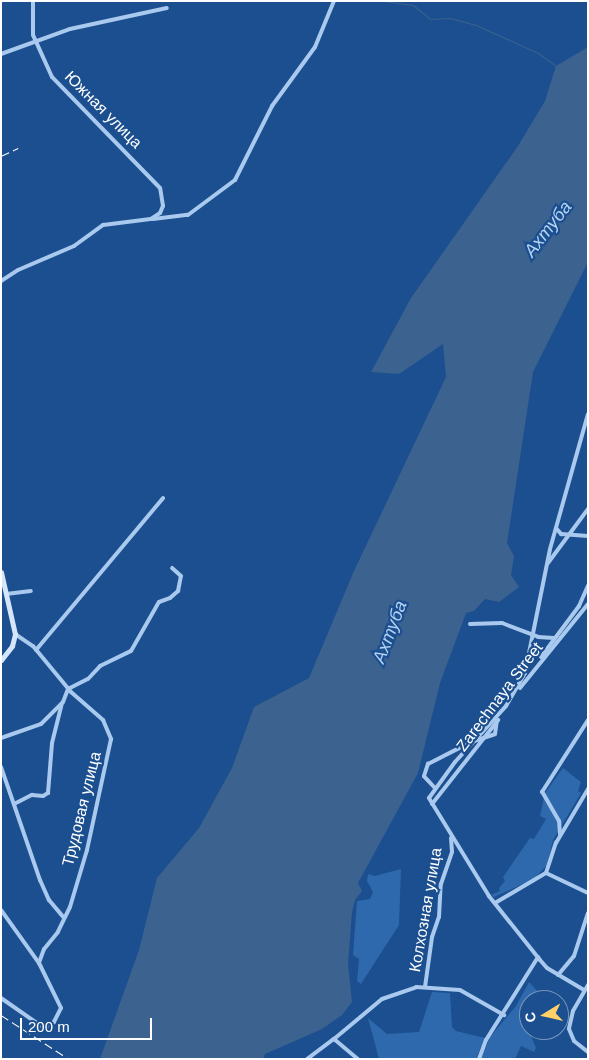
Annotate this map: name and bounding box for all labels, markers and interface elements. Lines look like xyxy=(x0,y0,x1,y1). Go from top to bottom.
street label: Южная улица xyxy=(60,67,146,153)
water label: Ахтуба xyxy=(519,197,577,261)
water label: Ахтуба xyxy=(368,598,412,666)
street label: Zarechnaya Street xyxy=(453,639,547,755)
street label: Трудовая улица xyxy=(58,750,106,868)
street label: Колхозная улица xyxy=(406,846,446,974)
north arrow xyxy=(519,990,569,1040)
scale bar xyxy=(22,1008,155,1040)
text: С xyxy=(521,1011,539,1023)
text: 200 m xyxy=(28,1018,70,1035)

